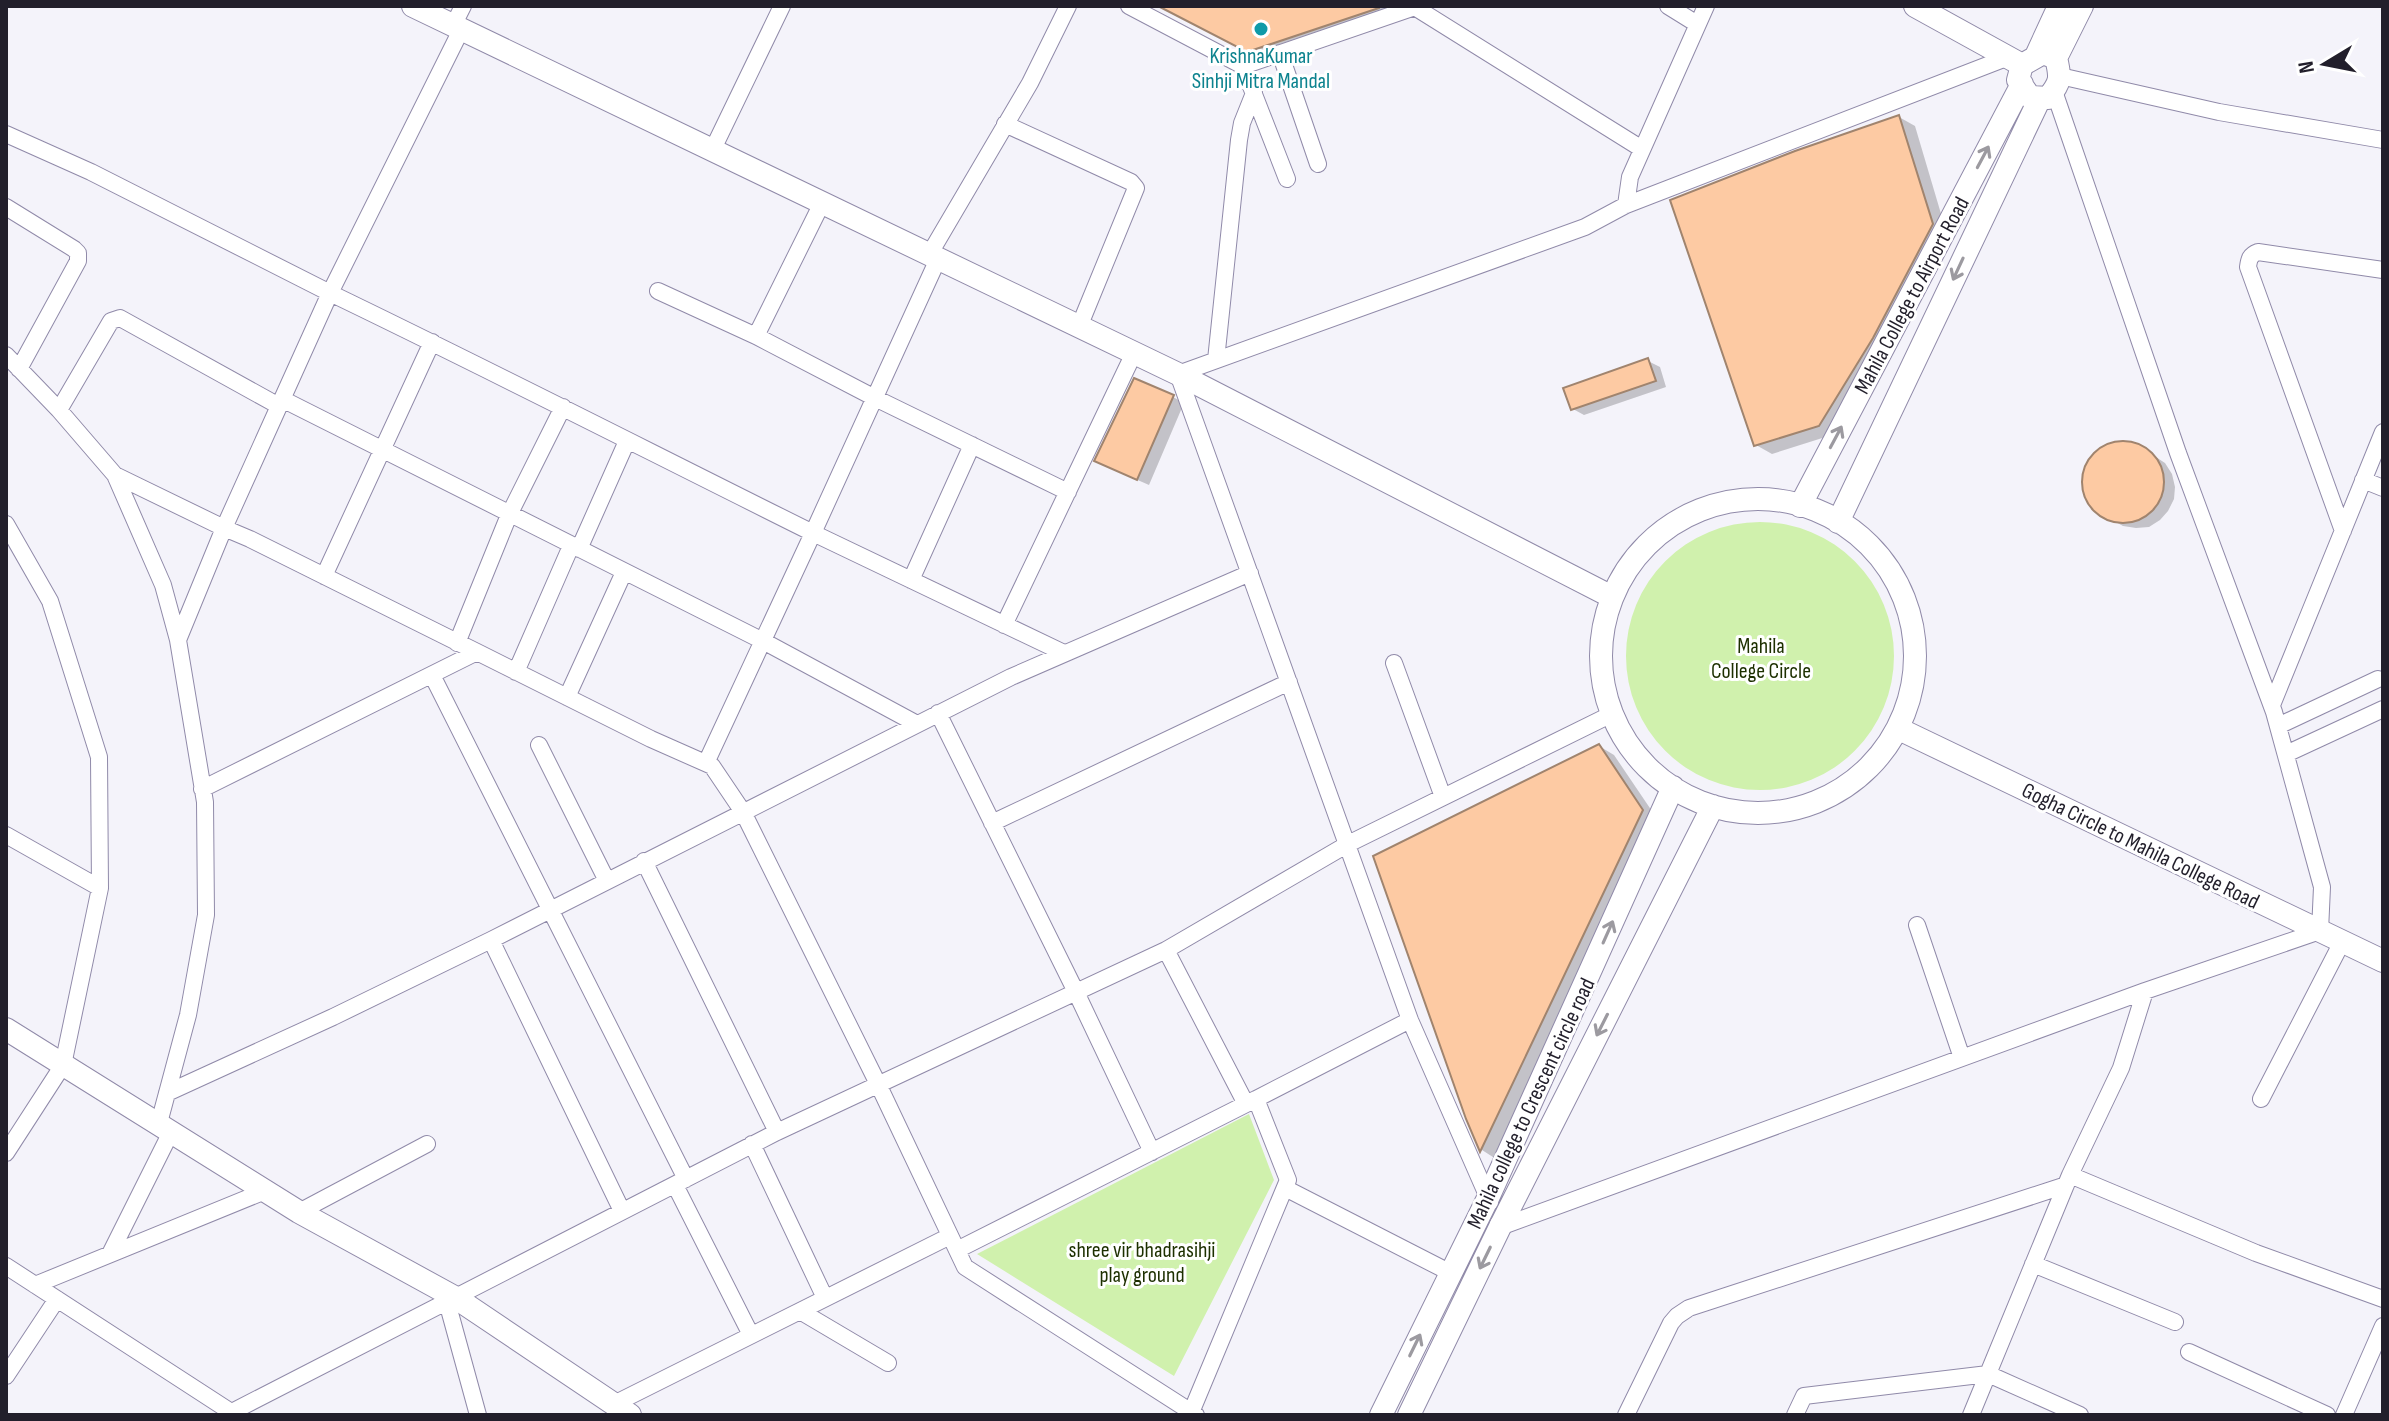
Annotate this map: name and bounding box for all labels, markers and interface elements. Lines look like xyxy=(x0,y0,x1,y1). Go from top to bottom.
marker: KrishnaKumar Sinhji Mitra Mandal xyxy=(1252,20,1270,38)
north arrow xyxy=(2285,24,2365,104)
place label: KrishnaKumar Sinhji Mitra Mandal xyxy=(1192,43,1330,95)
text: N xyxy=(2292,59,2321,75)
one-way arrow xyxy=(1976,146,1992,170)
street label: Mahila College to Airport Road xyxy=(1849,193,1976,399)
one-way arrow xyxy=(1950,257,1965,281)
one-way arrow xyxy=(1829,425,1845,449)
park label: Mahila College Circle xyxy=(1711,633,1811,685)
street label: Gogha Circle to Mahila College Road xyxy=(2017,777,2263,916)
one-way arrow xyxy=(1601,920,1616,944)
street label: Mahila college to Crescent circle road xyxy=(1461,974,1601,1233)
one-way arrow xyxy=(1593,1013,1609,1037)
park label: shree vir bhadrasihji play ground xyxy=(1069,1237,1215,1289)
one-way arrow xyxy=(1477,1245,1492,1269)
one-way arrow xyxy=(1409,1334,1424,1357)

